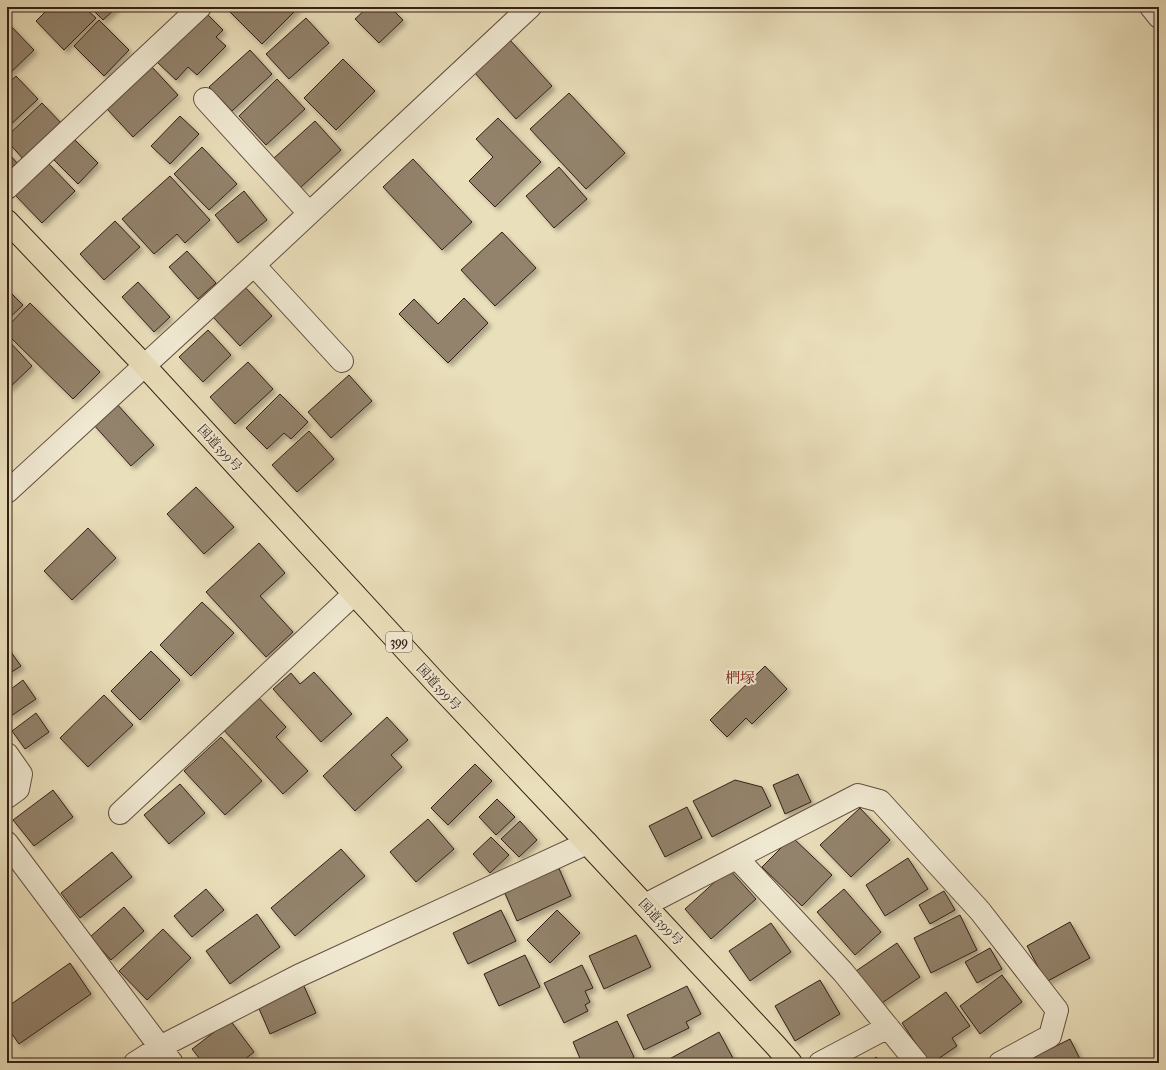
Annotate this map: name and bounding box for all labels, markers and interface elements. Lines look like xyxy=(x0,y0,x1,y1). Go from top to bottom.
street label: 国道399号 xyxy=(195,422,245,474)
road number: 399 xyxy=(386,632,412,652)
street label: 国道399号 xyxy=(414,661,464,713)
district label: 椚塚 xyxy=(725,669,755,687)
street label: 国道399号 xyxy=(636,896,686,948)

